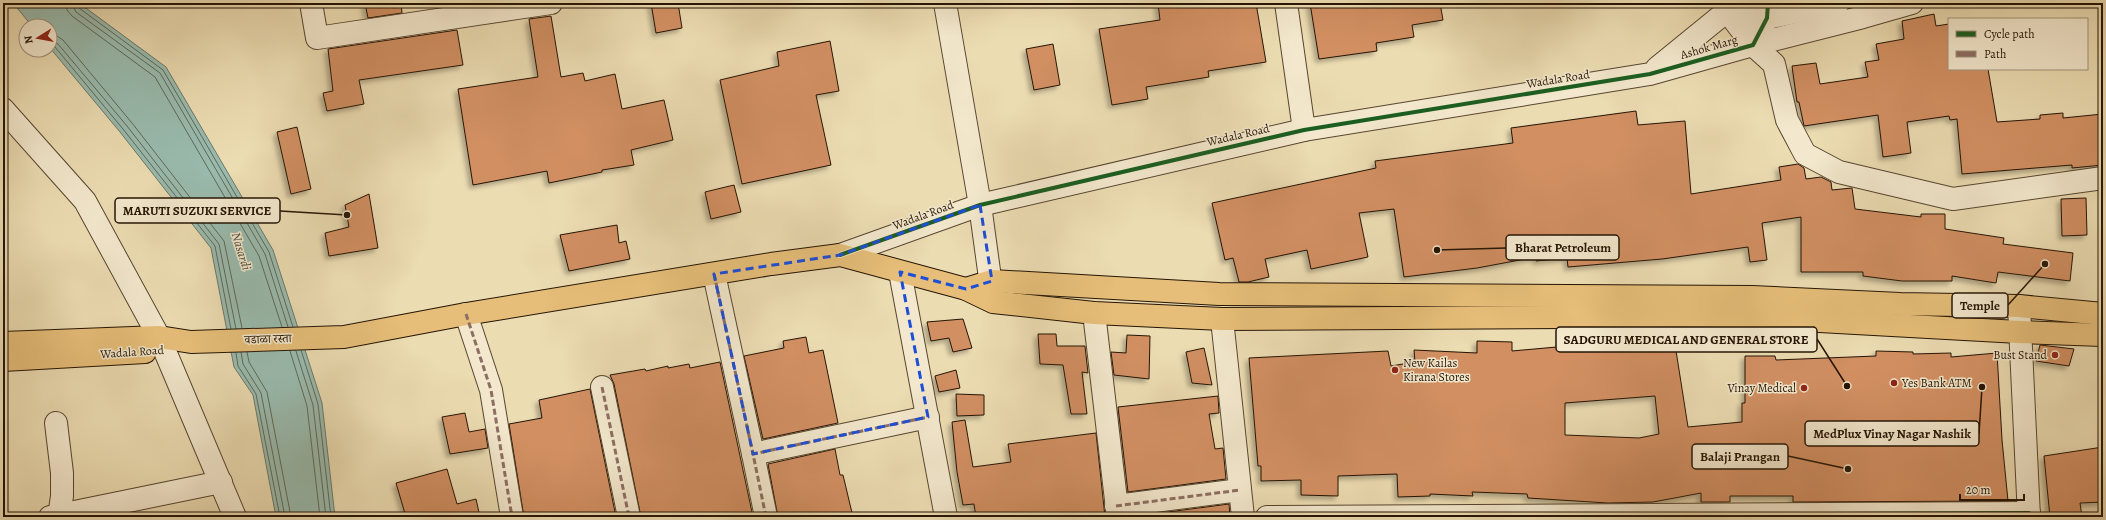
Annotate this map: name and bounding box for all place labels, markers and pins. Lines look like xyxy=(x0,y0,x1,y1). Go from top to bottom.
callout: MARUTI SUZUKI SERVICE xyxy=(115,198,280,223)
callout: Bharat Petroleum xyxy=(1506,235,1619,260)
callout: Temple xyxy=(1952,293,2008,318)
callout: SADGURU MEDICAL AND GENERAL STORE xyxy=(1556,327,1817,352)
place label: Bust Stand xyxy=(1993,347,2048,363)
marker: Bust Stand xyxy=(2050,350,2060,360)
place label: New Kailas Kirana Stores xyxy=(1403,355,1470,385)
marker: New Kailas Kirana Stores xyxy=(1390,365,1400,375)
place label: Yes Bank ATM xyxy=(1901,375,1972,391)
marker: Yes Bank ATM xyxy=(1889,378,1899,388)
place label: Vinay Medical xyxy=(1726,380,1796,396)
marker: Vinay Medical xyxy=(1799,383,1809,393)
callout: MedPlux Vinay Nagar Nashik xyxy=(1805,421,1979,446)
callout: Balaji Prangan xyxy=(1692,444,1788,469)

